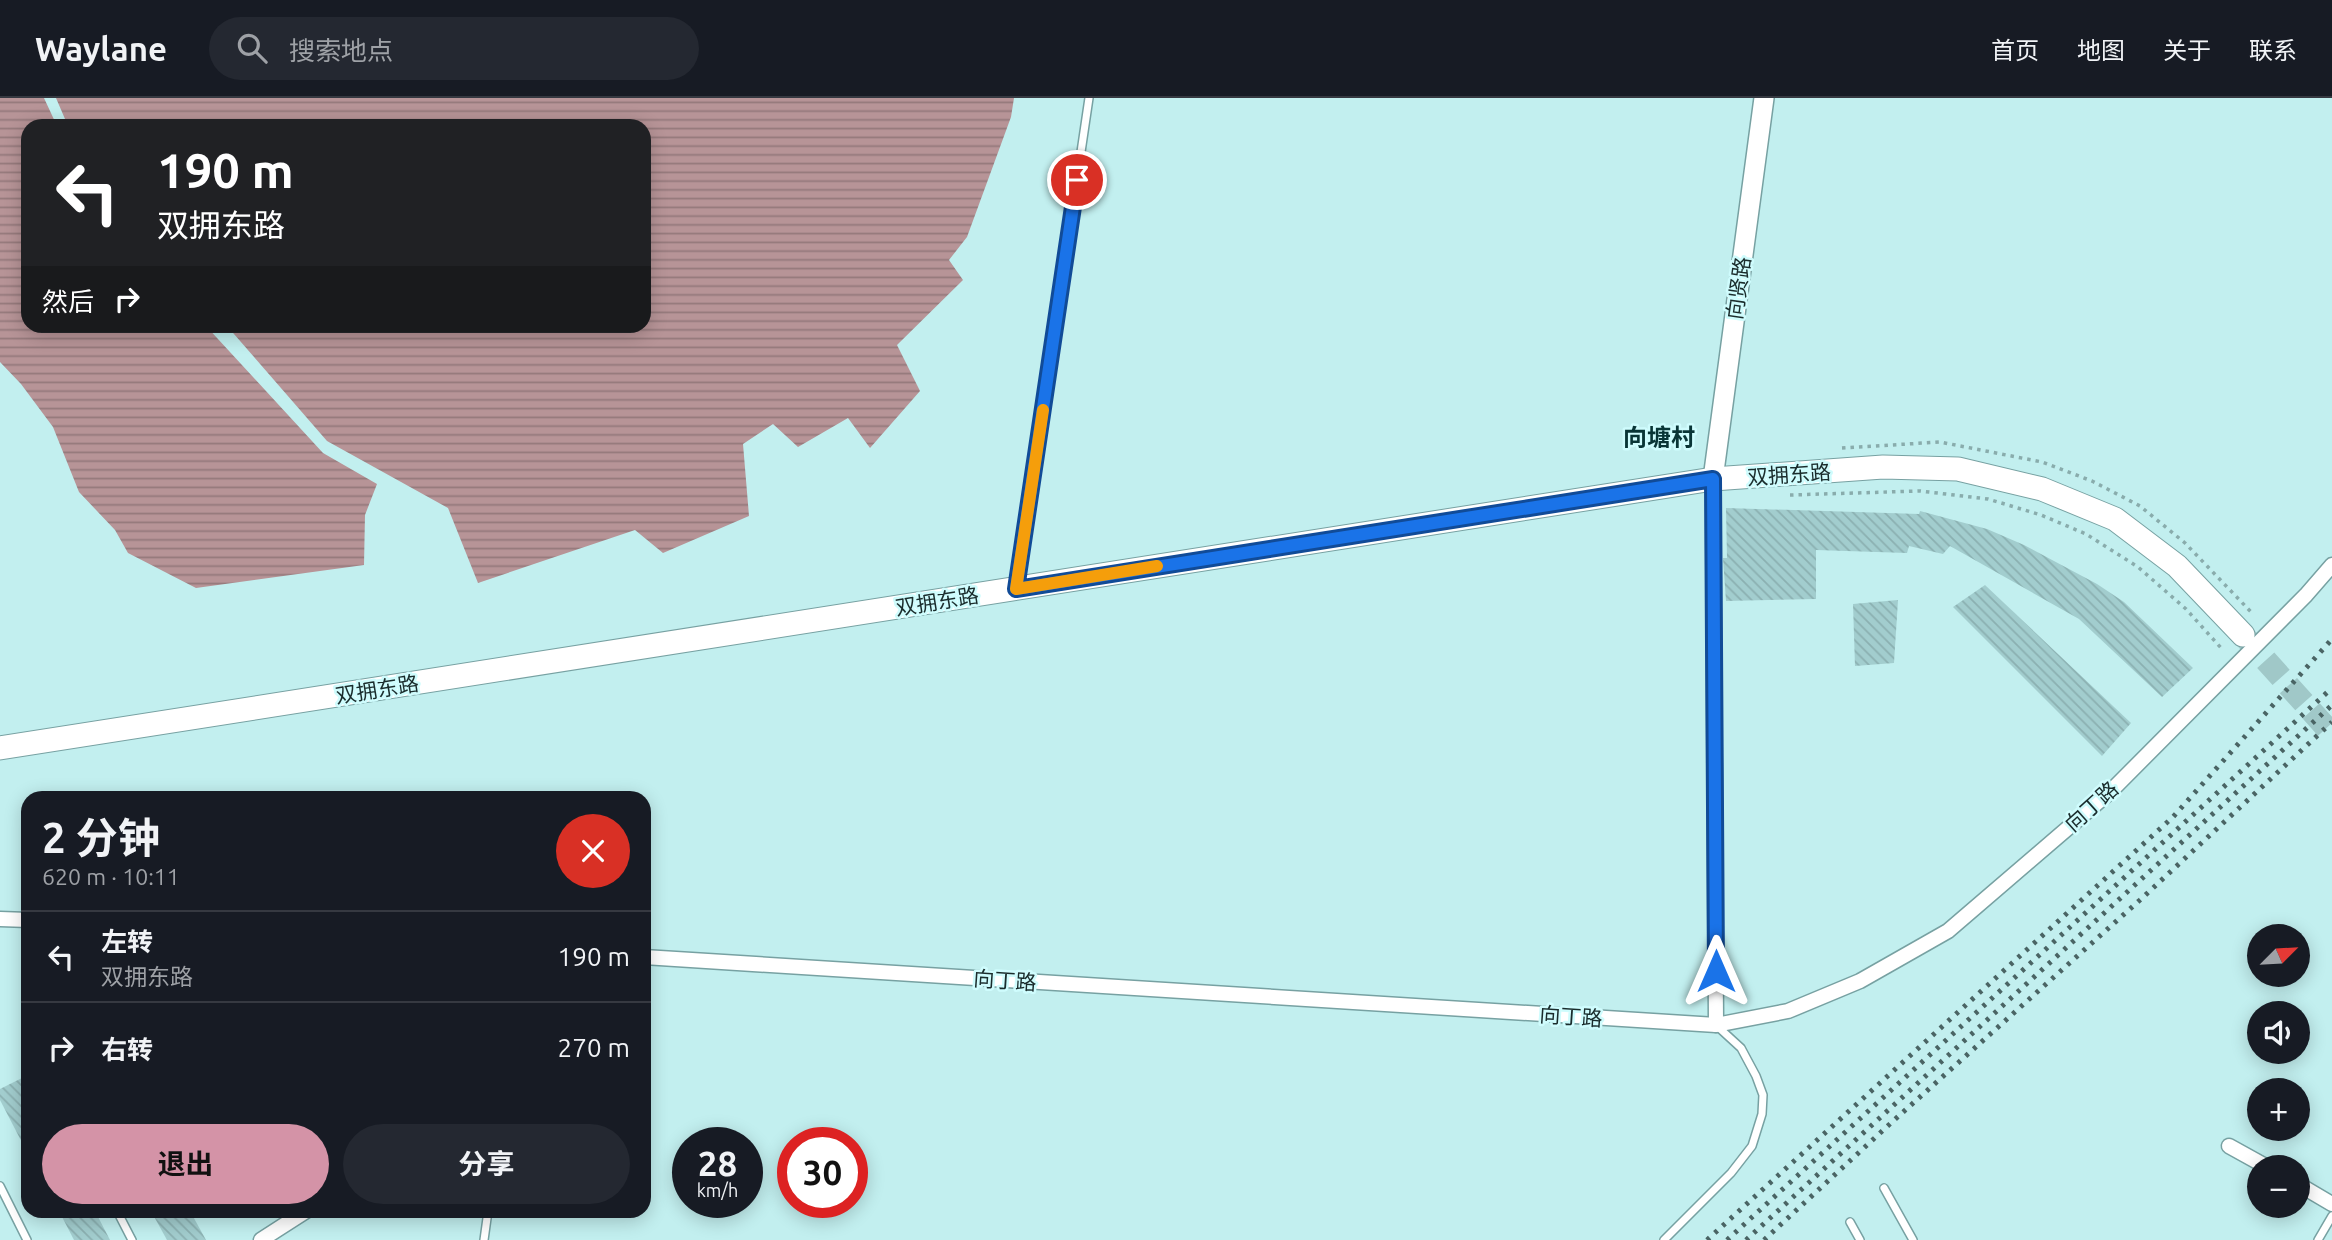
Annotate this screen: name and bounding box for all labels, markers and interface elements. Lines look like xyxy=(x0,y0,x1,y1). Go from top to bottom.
search box xyxy=(209,17,699,80)
icon: search xyxy=(233,29,271,67)
text: Waylane xyxy=(35,30,167,67)
text: 搜索地点 xyxy=(289,36,393,65)
text: 首页 xyxy=(1991,37,2039,64)
text: 地图 xyxy=(2077,37,2125,64)
text: 关于 xyxy=(2163,37,2211,64)
text: 联系 xyxy=(2249,37,2297,64)
text: 190 m xyxy=(157,142,294,197)
icon: left xyxy=(42,147,133,238)
pin xyxy=(1047,150,1107,210)
icon: arrive xyxy=(1058,161,1096,199)
text: 双拥东路 xyxy=(157,207,285,243)
street label: 向贤路 xyxy=(1722,255,1754,321)
icon: right xyxy=(108,280,146,318)
text: 然后 xyxy=(42,287,94,316)
district label: 向塘村 xyxy=(1623,424,1695,451)
street label: 双拥东路 xyxy=(1746,459,1832,489)
street label: 双拥东路 xyxy=(894,583,980,619)
street label: 双拥东路 xyxy=(334,671,420,707)
street label: 向丁路 xyxy=(2060,776,2122,836)
text: 2 分钟 xyxy=(42,814,160,861)
button: close xyxy=(556,814,630,888)
text: 620 m · 10:11 xyxy=(42,864,180,889)
north arrow xyxy=(2247,924,2310,987)
map controls xyxy=(2247,924,2310,1218)
text: 左转 xyxy=(101,927,153,956)
position arrow xyxy=(1679,934,1753,1008)
icon: left xyxy=(42,938,80,976)
text: 190 m xyxy=(558,942,630,971)
text: 双拥东路 xyxy=(101,964,193,989)
street label: 向丁路 xyxy=(973,966,1037,994)
button: sound xyxy=(2247,1001,2310,1064)
street label: 向丁路 xyxy=(1539,1002,1603,1030)
icon: right xyxy=(42,1029,80,1067)
text: 270 m xyxy=(558,1033,630,1062)
text: 右转 xyxy=(101,1035,153,1064)
button: + xyxy=(2247,1078,2310,1141)
button: 退出 xyxy=(42,1124,329,1204)
button: 分享 xyxy=(343,1124,630,1204)
speed limit sign: 30 xyxy=(777,1127,868,1218)
text: 28 xyxy=(698,1143,737,1183)
button: − xyxy=(2247,1155,2310,1218)
text: km/h xyxy=(697,1180,738,1200)

